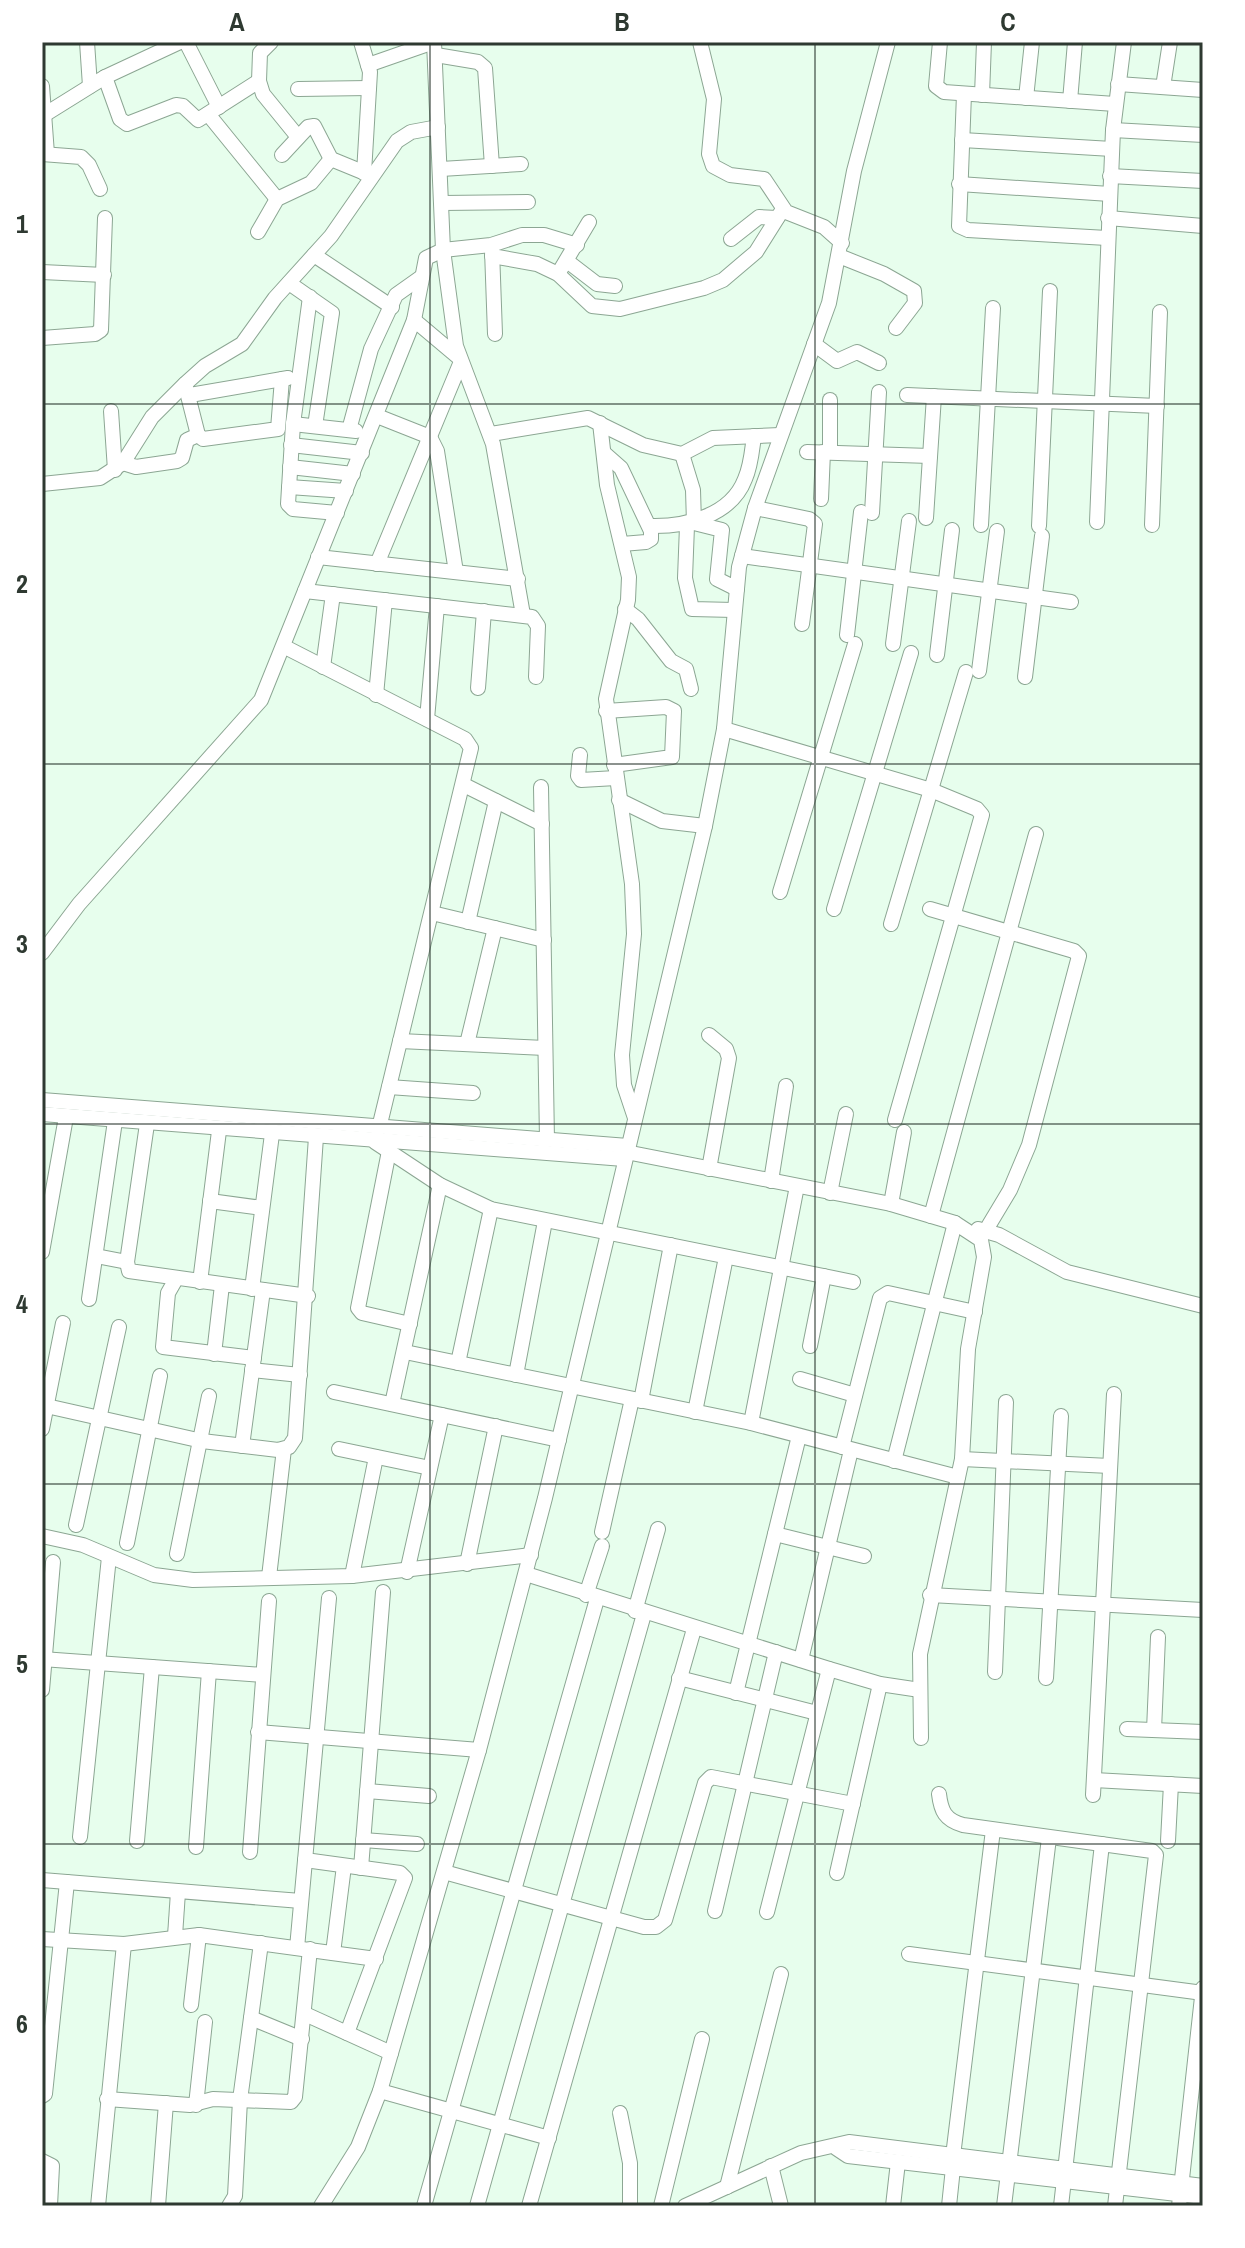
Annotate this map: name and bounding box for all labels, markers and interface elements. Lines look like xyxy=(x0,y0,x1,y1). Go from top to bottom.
text: A xyxy=(229,4,245,39)
text: B xyxy=(614,4,630,39)
text: C xyxy=(1000,4,1016,39)
text: 1 xyxy=(16,206,28,241)
text: 2 xyxy=(16,566,28,601)
text: 3 xyxy=(16,926,28,961)
text: 4 xyxy=(16,1286,28,1321)
text: 5 xyxy=(16,1646,28,1681)
text: 6 xyxy=(16,2006,28,2041)

